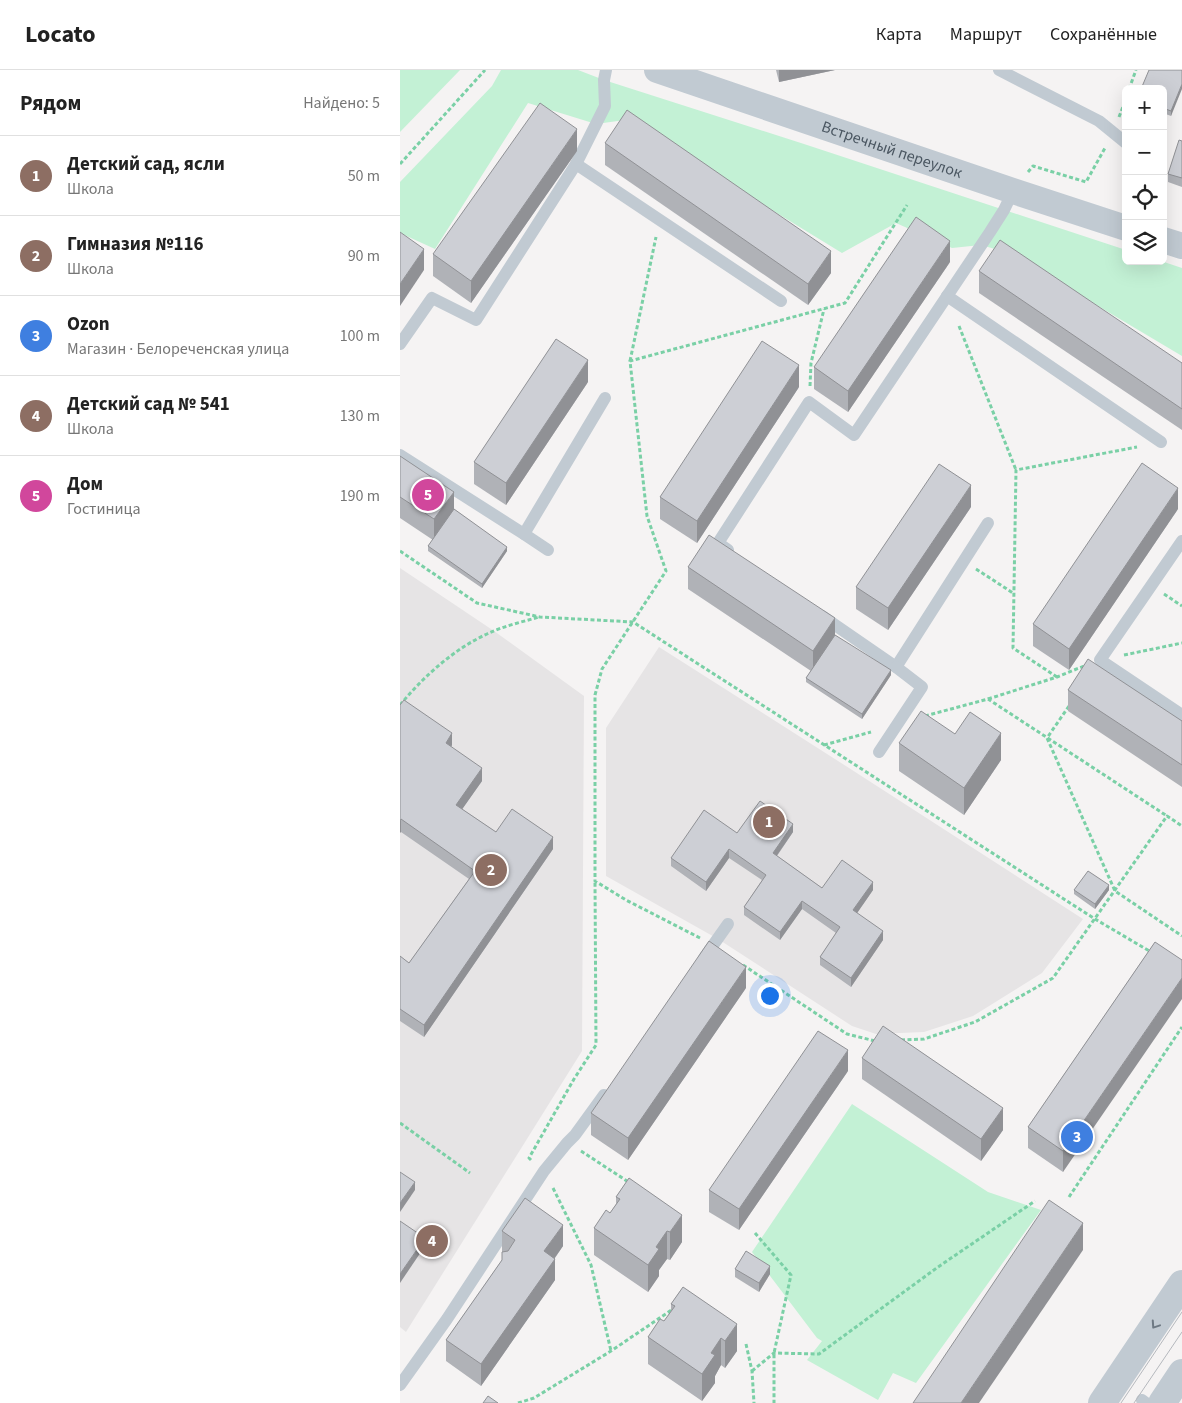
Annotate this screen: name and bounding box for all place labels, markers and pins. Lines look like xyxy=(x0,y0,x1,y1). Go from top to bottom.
pin: 5 xyxy=(412,476,444,514)
pin: 1 xyxy=(753,803,785,841)
pin: 2 xyxy=(475,851,507,889)
pin: 3 xyxy=(1061,1118,1093,1156)
pin: 4 xyxy=(416,1222,448,1260)

